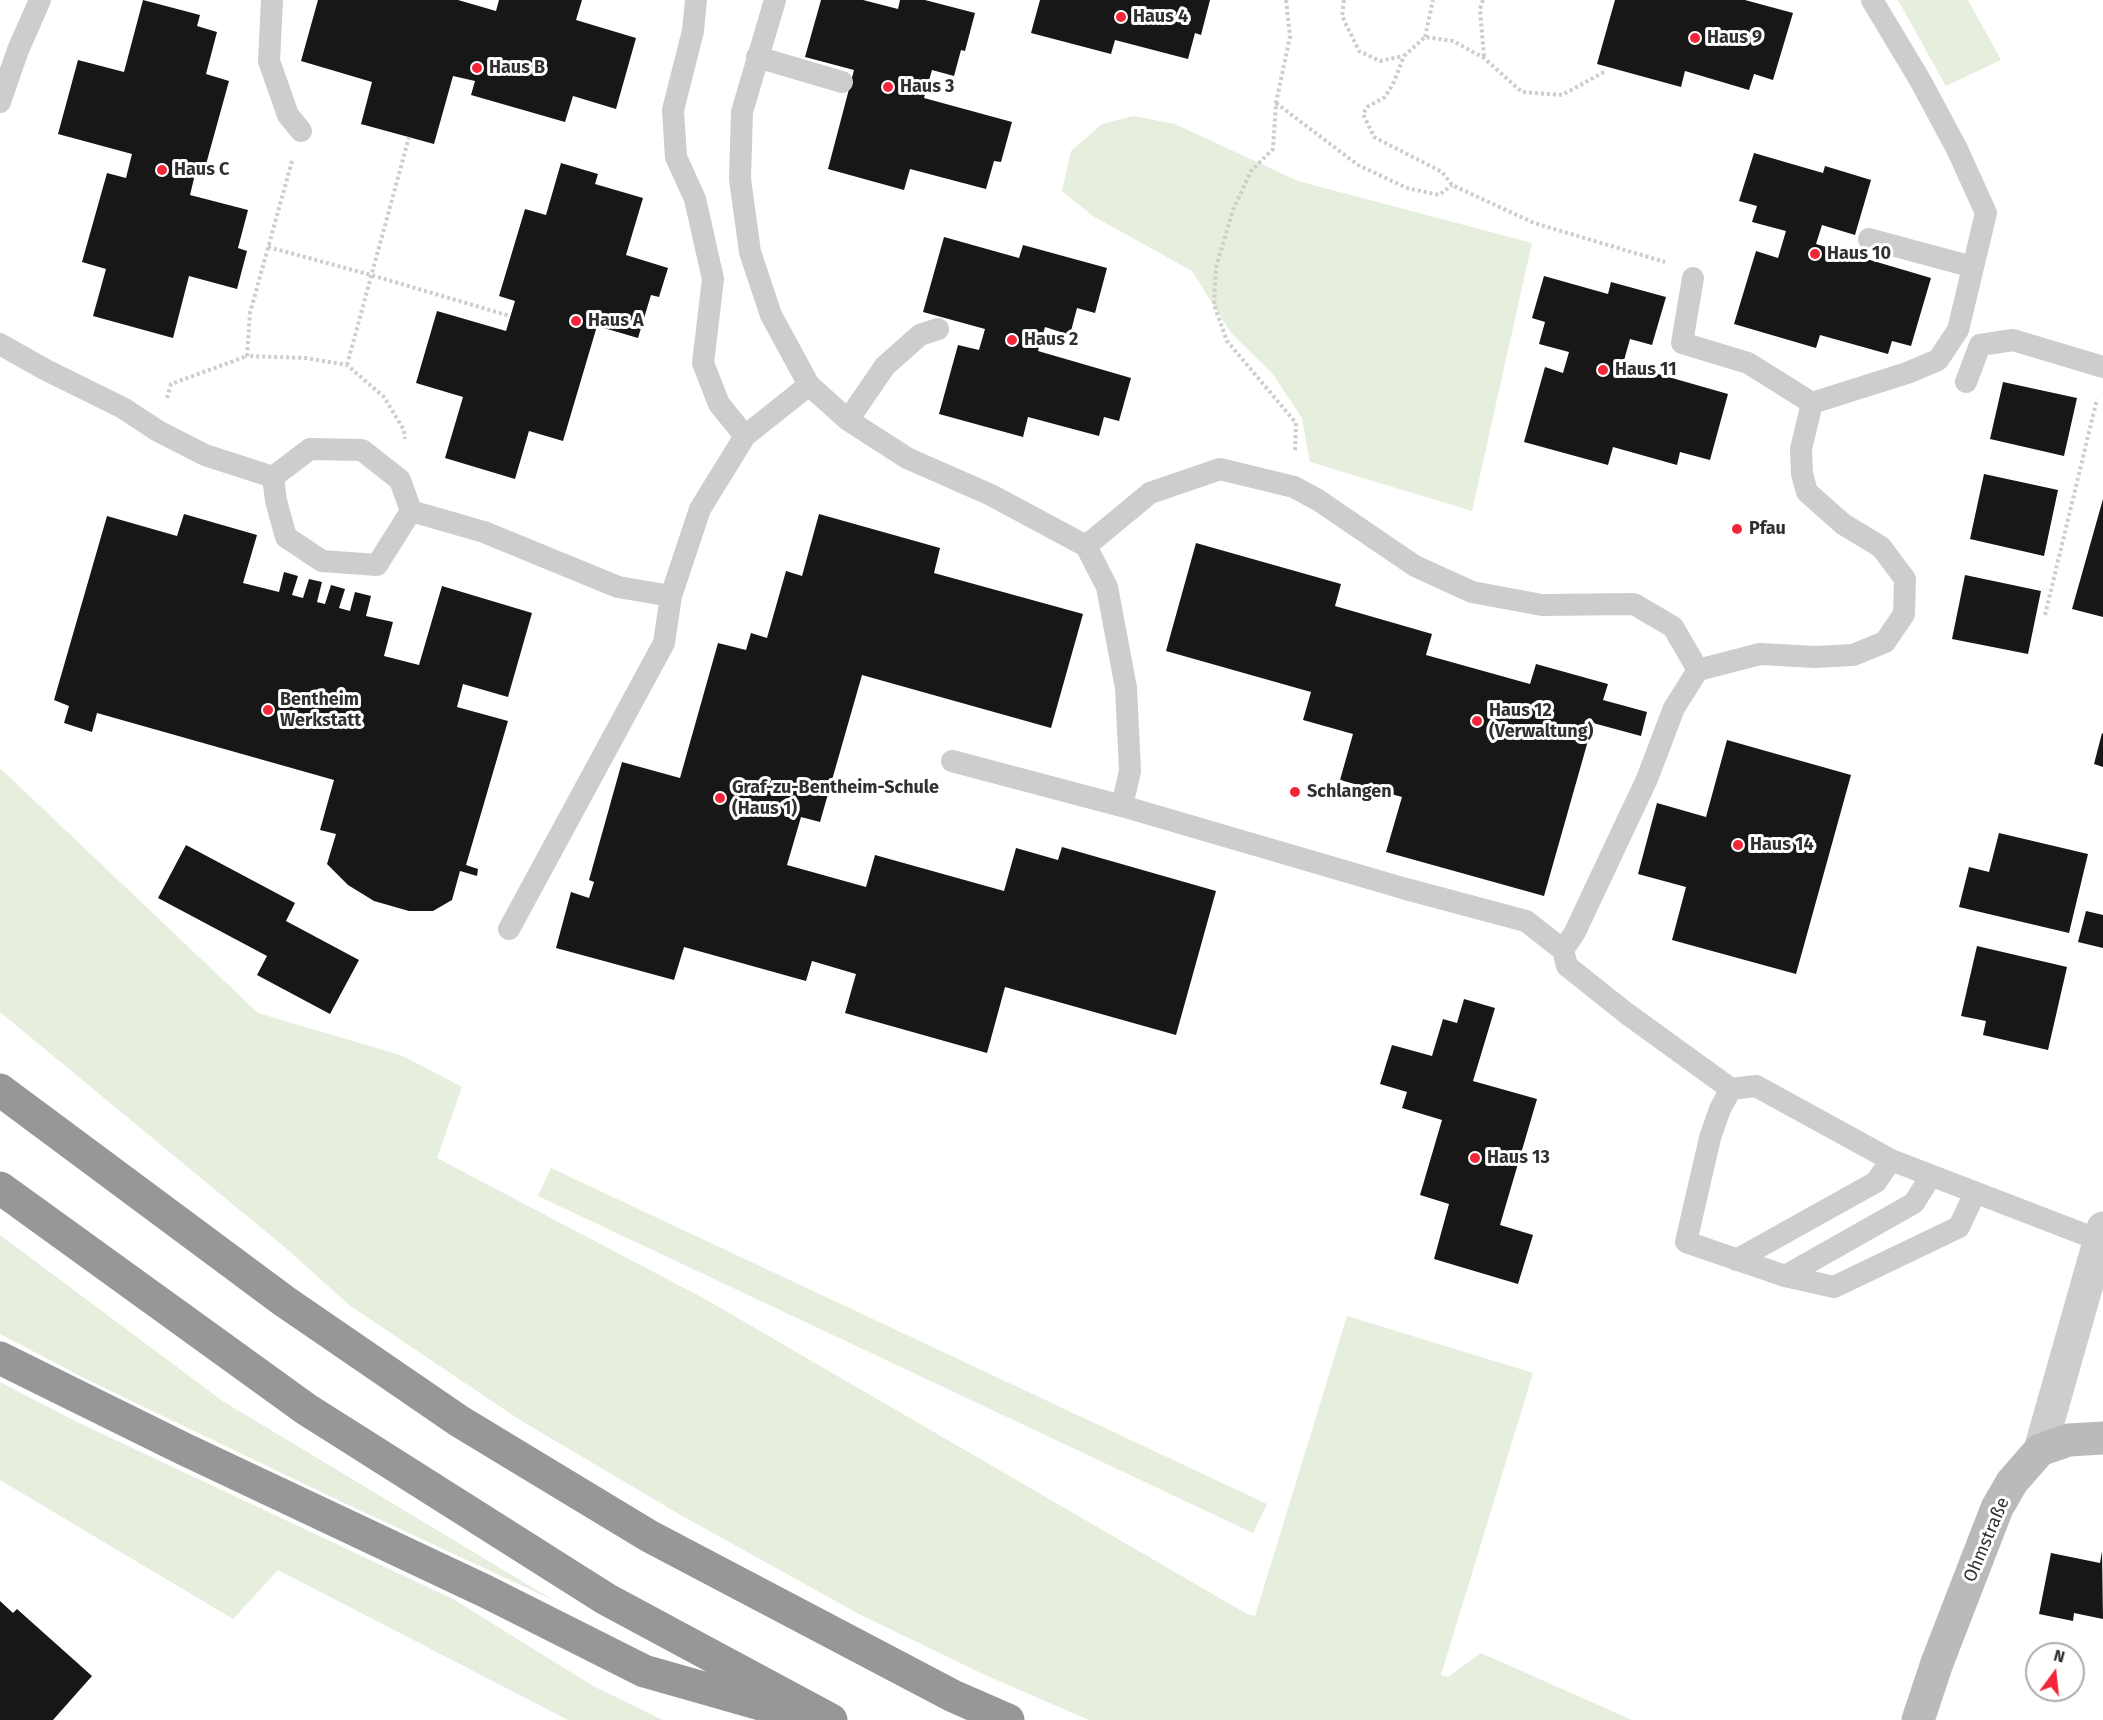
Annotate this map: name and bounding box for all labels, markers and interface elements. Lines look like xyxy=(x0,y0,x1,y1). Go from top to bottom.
place label: Haus 4 xyxy=(1133,6,1188,28)
marker: Haus 4 xyxy=(1114,10,1128,24)
place label: Haus 9 xyxy=(1707,27,1762,49)
marker: Haus 9 xyxy=(1688,31,1702,45)
place label: Haus B xyxy=(489,57,545,79)
marker: Haus B xyxy=(470,61,484,75)
place label: Haus 3 xyxy=(900,76,954,98)
marker: Haus 3 xyxy=(881,80,895,94)
place label: Haus C xyxy=(174,159,229,181)
marker: Haus C xyxy=(155,163,169,177)
place label: Haus 10 xyxy=(1827,243,1891,265)
marker: Haus 10 xyxy=(1808,247,1822,261)
place label: Haus A xyxy=(588,310,644,332)
marker: Haus A xyxy=(569,314,583,328)
place label: Haus 2 xyxy=(1024,329,1078,351)
marker: Haus 2 xyxy=(1005,333,1019,347)
place label: Haus 11 xyxy=(1615,359,1676,381)
marker: Haus 11 xyxy=(1596,363,1610,377)
place label: Pfau xyxy=(1749,518,1786,540)
marker: Pfau xyxy=(1730,522,1744,536)
place label: Bentheim Werkstatt xyxy=(280,689,361,732)
place label: Haus 12 (Verwaltung) xyxy=(1489,700,1593,742)
marker: Bentheim Werkstatt xyxy=(261,703,275,717)
marker: Haus 12 (Verwaltung) xyxy=(1470,714,1484,728)
place label: Graf-zu-Bentheim-Schule (Haus 1) xyxy=(732,777,939,820)
place label: Schlangen xyxy=(1307,781,1392,803)
marker: Schlangen xyxy=(1288,785,1302,799)
marker: Graf-zu-Bentheim-Schule (Haus 1) xyxy=(713,791,727,805)
place label: Haus 14 xyxy=(1750,834,1814,856)
marker: Haus 14 xyxy=(1731,838,1745,852)
place label: Haus 13 xyxy=(1487,1147,1550,1169)
marker: Haus 13 xyxy=(1468,1151,1482,1165)
street label: Ohmstraße xyxy=(1959,1494,2015,1586)
north arrow xyxy=(2025,1642,2085,1702)
text: N xyxy=(2052,1646,2067,1667)

